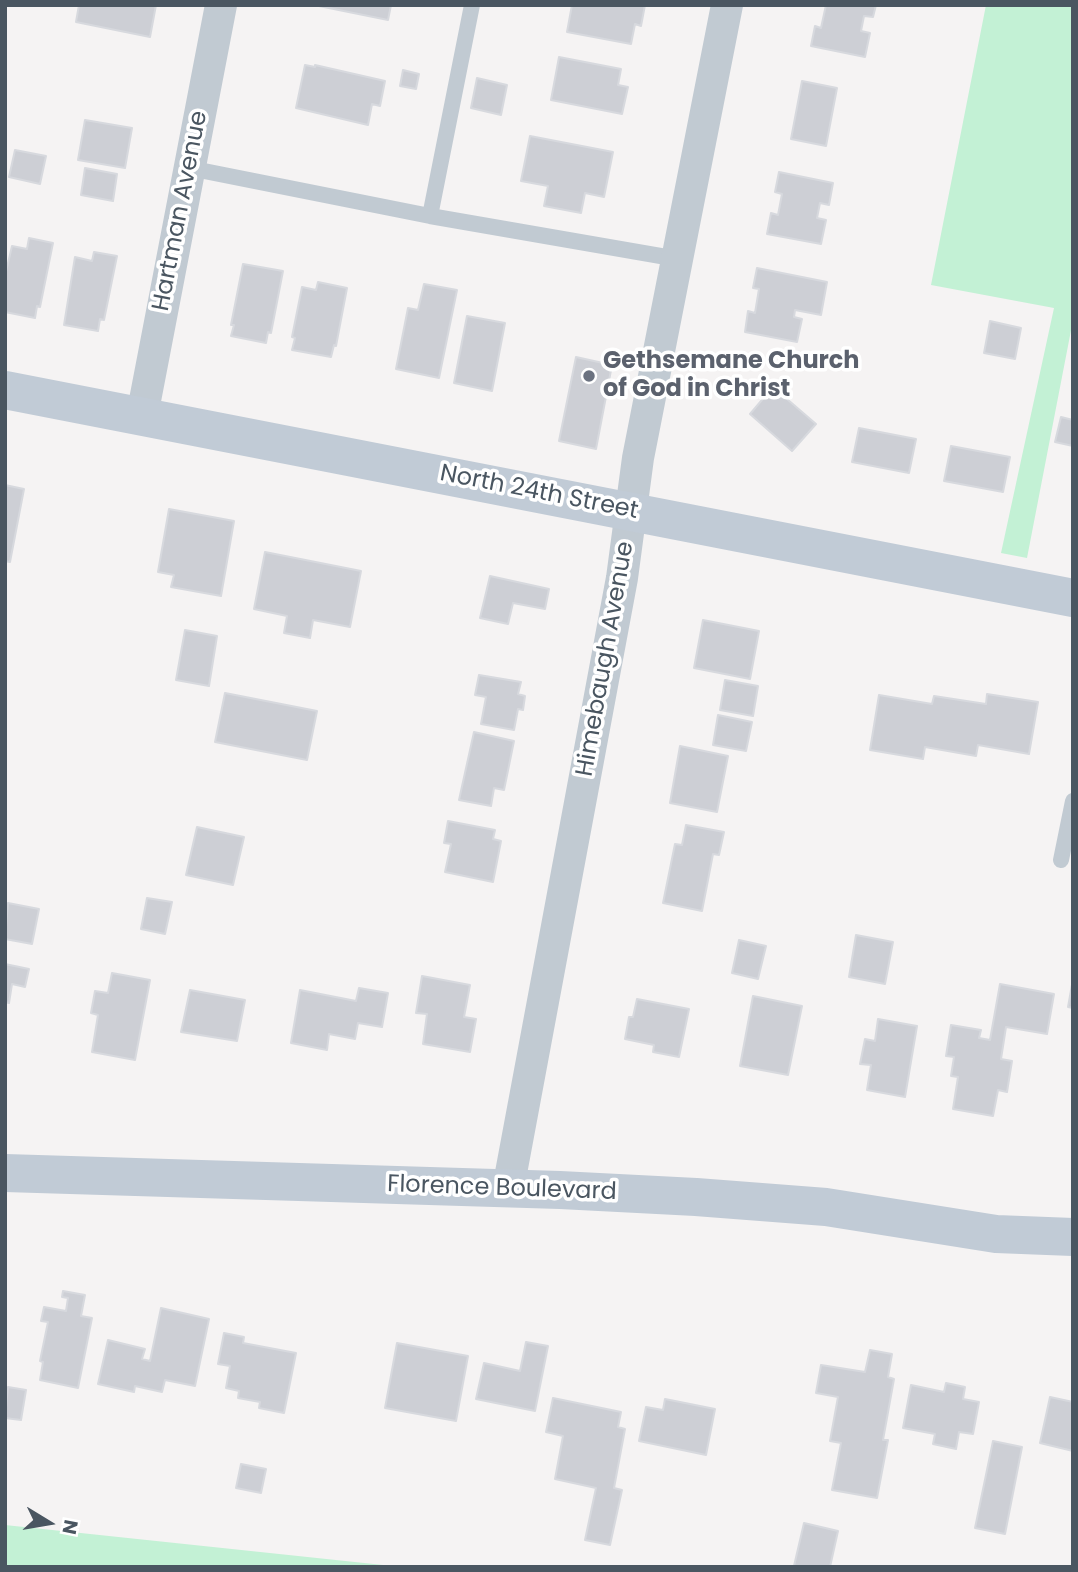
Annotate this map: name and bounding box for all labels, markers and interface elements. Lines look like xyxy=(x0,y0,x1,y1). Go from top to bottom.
street label: Hartman Avenue xyxy=(147,108,215,314)
place label: Gethsemane Church of God in Christ xyxy=(603,348,860,404)
marker: Gethsemane Church of God in Christ xyxy=(581,368,597,384)
street label: North 24th Street xyxy=(437,460,641,526)
street label: Himebaugh Avenue xyxy=(571,539,641,779)
street label: Florence Boulevard xyxy=(387,1171,617,1207)
north arrow xyxy=(14,1488,84,1558)
text: N xyxy=(55,1518,85,1537)

